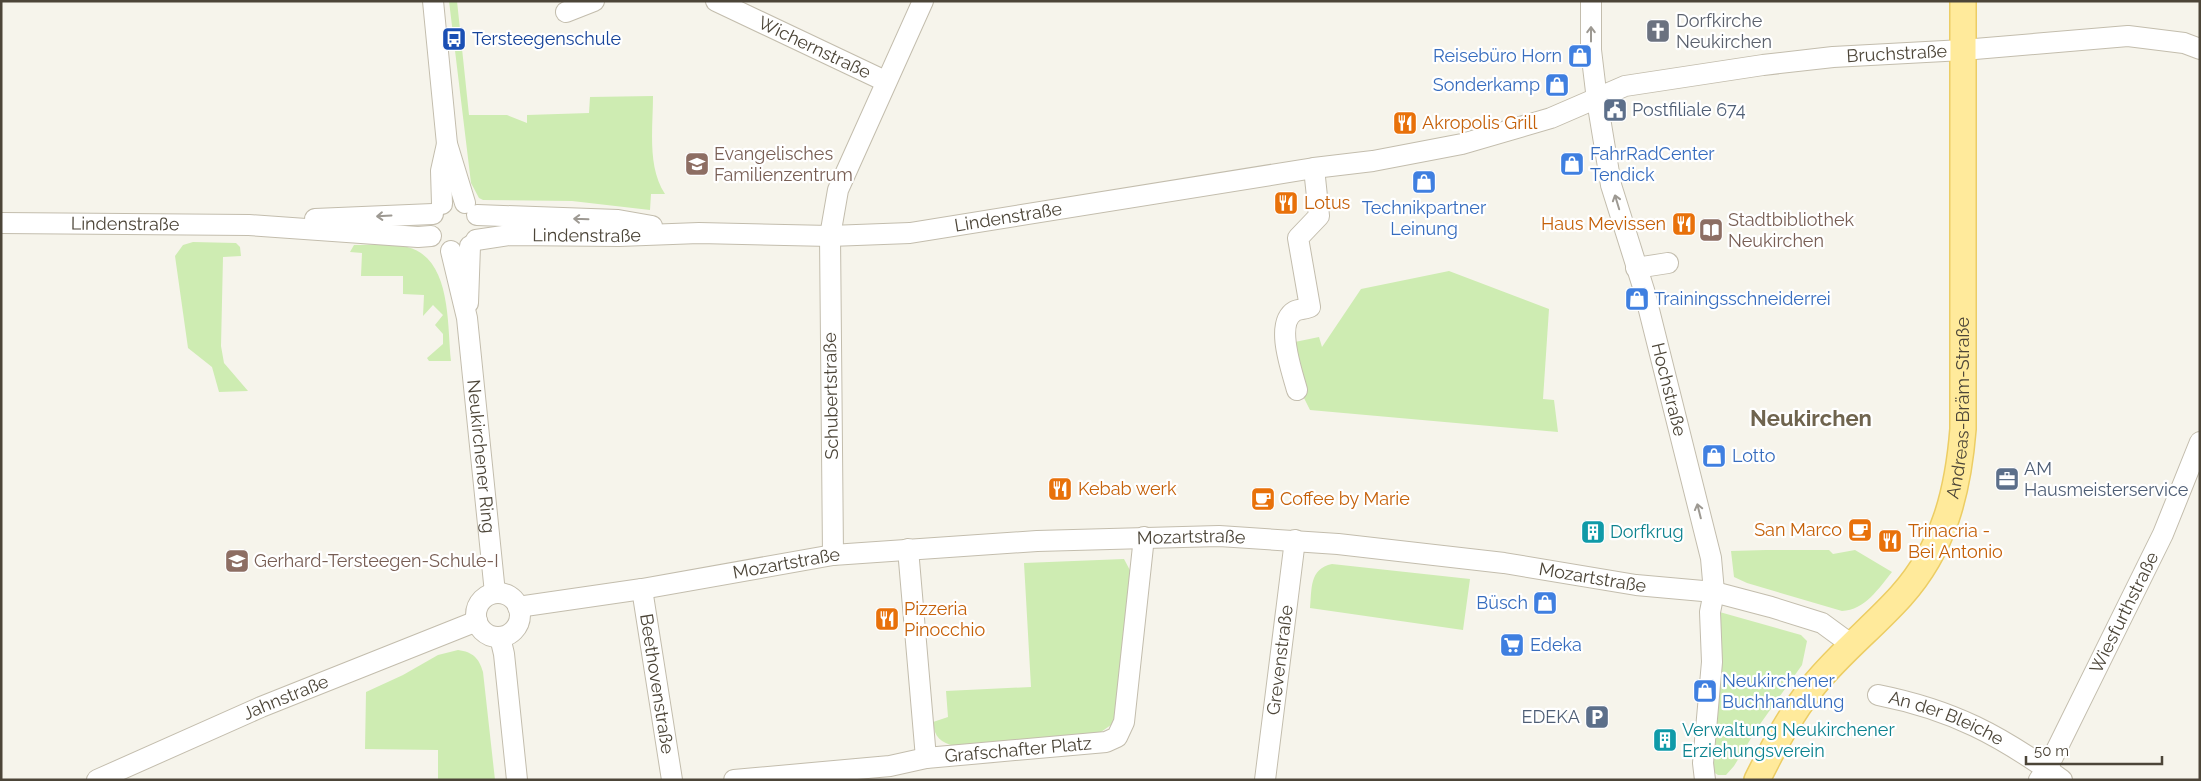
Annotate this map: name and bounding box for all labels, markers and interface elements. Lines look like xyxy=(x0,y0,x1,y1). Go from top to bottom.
place label: Dorfkirche Neukirchen xyxy=(1676,10,1772,52)
street label: Wichernstraße xyxy=(755,12,875,83)
church icon: Dorfkirche Neukirchen xyxy=(1645,18,1671,44)
bus stop icon: Tersteegenschule xyxy=(441,26,467,52)
one-way arrow xyxy=(1586,26,1596,42)
place label: Tersteegenschule xyxy=(472,28,621,49)
street label: Bruchstraße xyxy=(1846,40,1948,66)
shop icon: Reisebüro Horn xyxy=(1567,43,1593,69)
place label: Reisebüro Horn xyxy=(1433,45,1562,66)
shop icon: Sonderkamp xyxy=(1544,72,1570,98)
place label: Sonderkamp xyxy=(1433,74,1540,95)
public building icon: Postfiliale 674 xyxy=(1602,97,1628,123)
place label: Postfiliale 674 xyxy=(1632,99,1746,120)
restaurant icon: Akropolis Grill xyxy=(1392,110,1418,136)
place label: Akropolis Grill xyxy=(1422,112,1537,133)
place label: Evangelisches Familienzentrum xyxy=(714,143,853,185)
place label: FahrRadCenter Tendick xyxy=(1590,143,1715,185)
school or university icon: Evangelisches Familienzentrum xyxy=(684,151,710,177)
shop icon: FahrRadCenter Tendick xyxy=(1559,151,1585,177)
shop icon: Technikpartner Leinung xyxy=(1411,169,1437,195)
restaurant icon: Lotus xyxy=(1273,190,1299,216)
place label: Lotus xyxy=(1304,192,1351,213)
one-way arrow xyxy=(1611,195,1621,211)
place label: Technikpartner Leinung xyxy=(1362,197,1487,239)
street label: Lindenstraße xyxy=(953,198,1064,236)
place label: Stadtbibliothek Neukirchen xyxy=(1728,209,1854,251)
restaurant icon: Haus Mevissen xyxy=(1671,211,1697,237)
one-way arrow xyxy=(376,212,392,221)
street label: Lindenstraße xyxy=(71,213,180,234)
place label: Haus Mevissen xyxy=(1541,213,1666,234)
one-way arrow xyxy=(573,214,589,223)
library icon: Stadtbibliothek Neukirchen xyxy=(1698,217,1724,243)
street label: Lindenstraße xyxy=(532,224,642,246)
shop icon: Trainingsschneiderrei xyxy=(1624,286,1650,312)
place label: Trainingsschneiderrei xyxy=(1654,288,1831,309)
street label: Andreas-Bräm-Straße xyxy=(1942,317,1973,501)
street label: Schubertstraße xyxy=(819,332,842,460)
street label: Hochstraße xyxy=(1648,340,1691,439)
street label: Neukirchener Ring xyxy=(463,379,500,534)
district label: Neukirchen xyxy=(1750,405,1872,431)
shop icon: Lotto xyxy=(1701,443,1727,469)
place label: Lotto xyxy=(1732,445,1776,466)
place label: AM Hausmeisterservice xyxy=(2024,458,2189,500)
office icon: AM Hausmeisterservice xyxy=(1994,466,2020,492)
restaurant icon: Kebab werk xyxy=(1047,476,1073,502)
place label: Kebab werk xyxy=(1078,478,1177,499)
cafe icon: Coffee by Marie xyxy=(1250,486,1276,512)
place label: Coffee by Marie xyxy=(1280,488,1410,509)
one-way arrow xyxy=(1694,504,1703,520)
cafe icon: San Marco xyxy=(1847,517,1873,543)
building icon: Dorfkrug xyxy=(1580,519,1606,545)
place label: San Marco xyxy=(1754,519,1842,540)
place label: Trinacria - Bei Antonio xyxy=(1908,520,2003,562)
place label: Dorfkrug xyxy=(1610,521,1684,542)
street label: Mozartstraße xyxy=(1137,525,1247,548)
restaurant icon: Trinacria - Bei Antonio xyxy=(1877,528,1903,554)
street label: Mozartstraße xyxy=(731,544,841,583)
school or university icon: Gerhard-Tersteegen-Schule-I xyxy=(224,548,250,574)
street label: Wiesfurthstraße xyxy=(2085,548,2163,677)
place label: Gerhard-Tersteegen-Schule-I xyxy=(254,550,499,571)
street label: Mozartstraße xyxy=(1537,558,1648,596)
shop icon: Büsch xyxy=(1532,590,1558,616)
place label: Büsch xyxy=(1476,592,1528,613)
place label: Pizzeria Pinocchio xyxy=(904,598,985,640)
street label: Grevenstraße xyxy=(1262,603,1297,716)
restaurant icon: Pizzeria Pinocchio xyxy=(874,606,900,632)
street label: Beethovenstraße xyxy=(636,612,679,756)
supermarket icon: Edeka xyxy=(1499,632,1525,658)
place label: Edeka xyxy=(1530,634,1582,655)
street label: Jahnstraße xyxy=(239,670,332,724)
place label: Neukirchener Buchhandlung xyxy=(1722,670,1844,712)
shop icon: Neukirchener Buchhandlung xyxy=(1692,678,1718,704)
street label: An der Bleiche xyxy=(1887,687,2008,750)
parking icon: EDEKA xyxy=(1584,704,1610,730)
place label: EDEKA xyxy=(1521,706,1580,727)
place label: Verwaltung Neukirchener Erziehungsverein xyxy=(1682,719,1895,761)
building icon: Verwaltung Neukirchener Erziehungsverein xyxy=(1652,727,1678,753)
street label: Grafschafter Platz xyxy=(944,732,1093,766)
scale bar xyxy=(2026,734,2162,766)
text: 50 m xyxy=(2034,742,2069,760)

